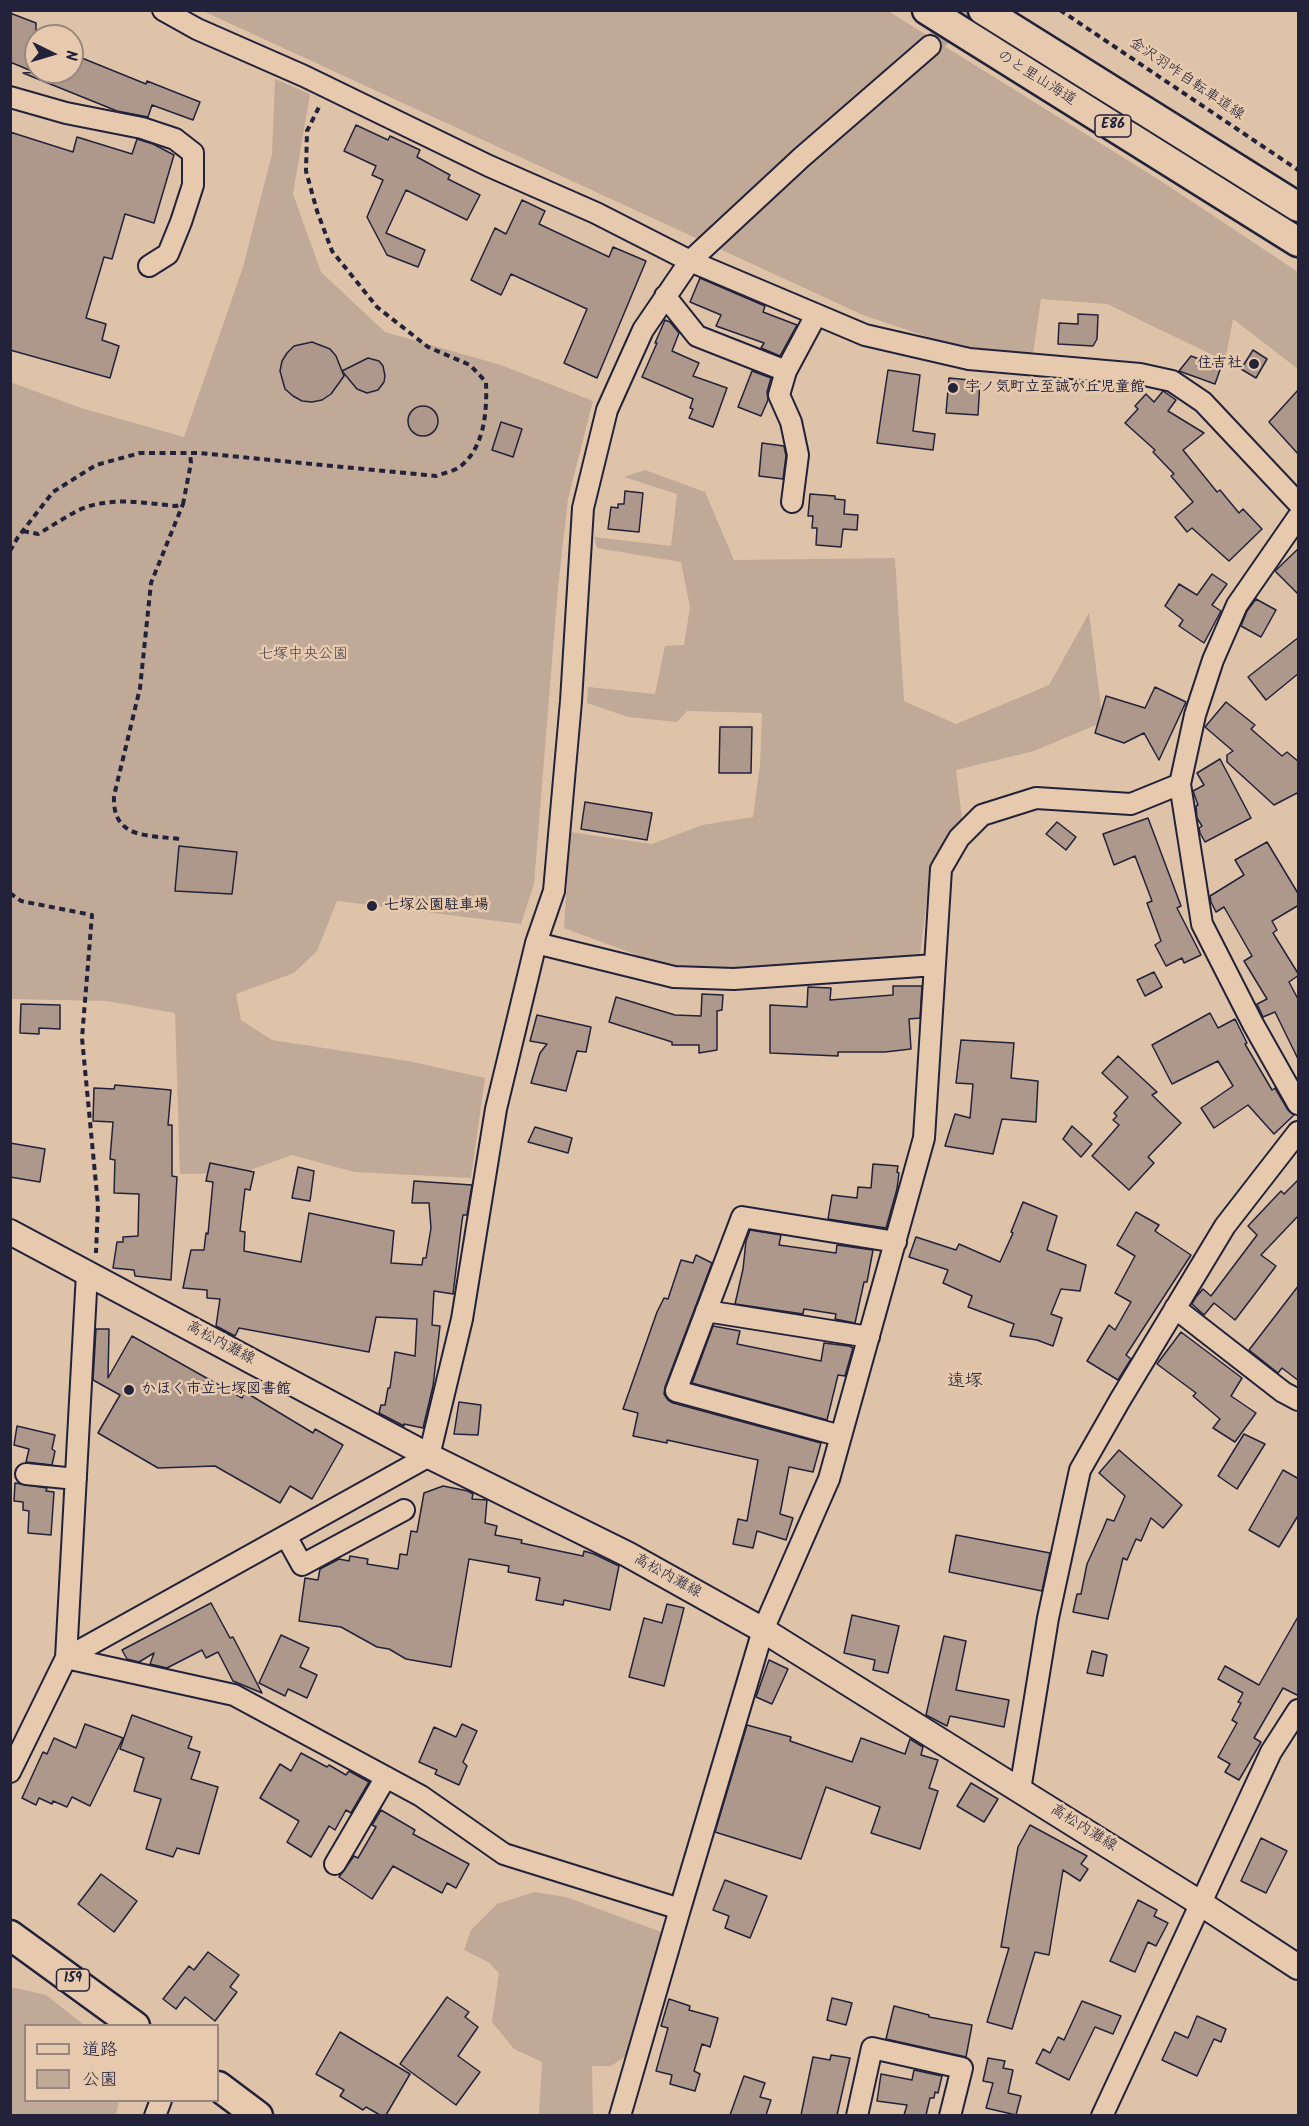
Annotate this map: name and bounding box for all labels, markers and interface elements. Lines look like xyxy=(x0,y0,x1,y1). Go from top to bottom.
north arrow xyxy=(24,24,84,84)
street label: 金沢羽咋自転車道線 xyxy=(1125,35,1247,125)
street label: のと里山海道 xyxy=(993,48,1079,110)
text: N xyxy=(58,49,83,62)
road number: E86 xyxy=(1095,115,1131,137)
place label: 住吉社 xyxy=(1197,355,1242,373)
marker: 住吉社 xyxy=(1247,357,1261,371)
place label: 宇ノ気町立至誠が丘児童館 xyxy=(965,379,1145,397)
marker: 宇ノ気町立至誠が丘児童館 xyxy=(946,381,960,395)
park label: 七塚中央公園 xyxy=(258,646,348,664)
place label: 七塚公園駐車場 xyxy=(384,897,489,915)
marker: 七塚公園駐車場 xyxy=(365,899,379,913)
street label: 高松内灘線 xyxy=(183,1318,257,1370)
district label: 遠塚 xyxy=(947,1372,983,1394)
place label: かほく市立七塚図書館 xyxy=(141,1381,291,1399)
marker: かほく市立七塚図書館 xyxy=(122,1383,136,1397)
street label: 高松内灘線 xyxy=(630,1551,704,1603)
street label: 高松内灘線 xyxy=(1046,1801,1120,1857)
road number: 159 xyxy=(56,1969,90,1991)
legend xyxy=(24,2024,219,2102)
text: 道路 xyxy=(82,2036,118,2065)
text: 公園 xyxy=(82,2066,118,2095)

